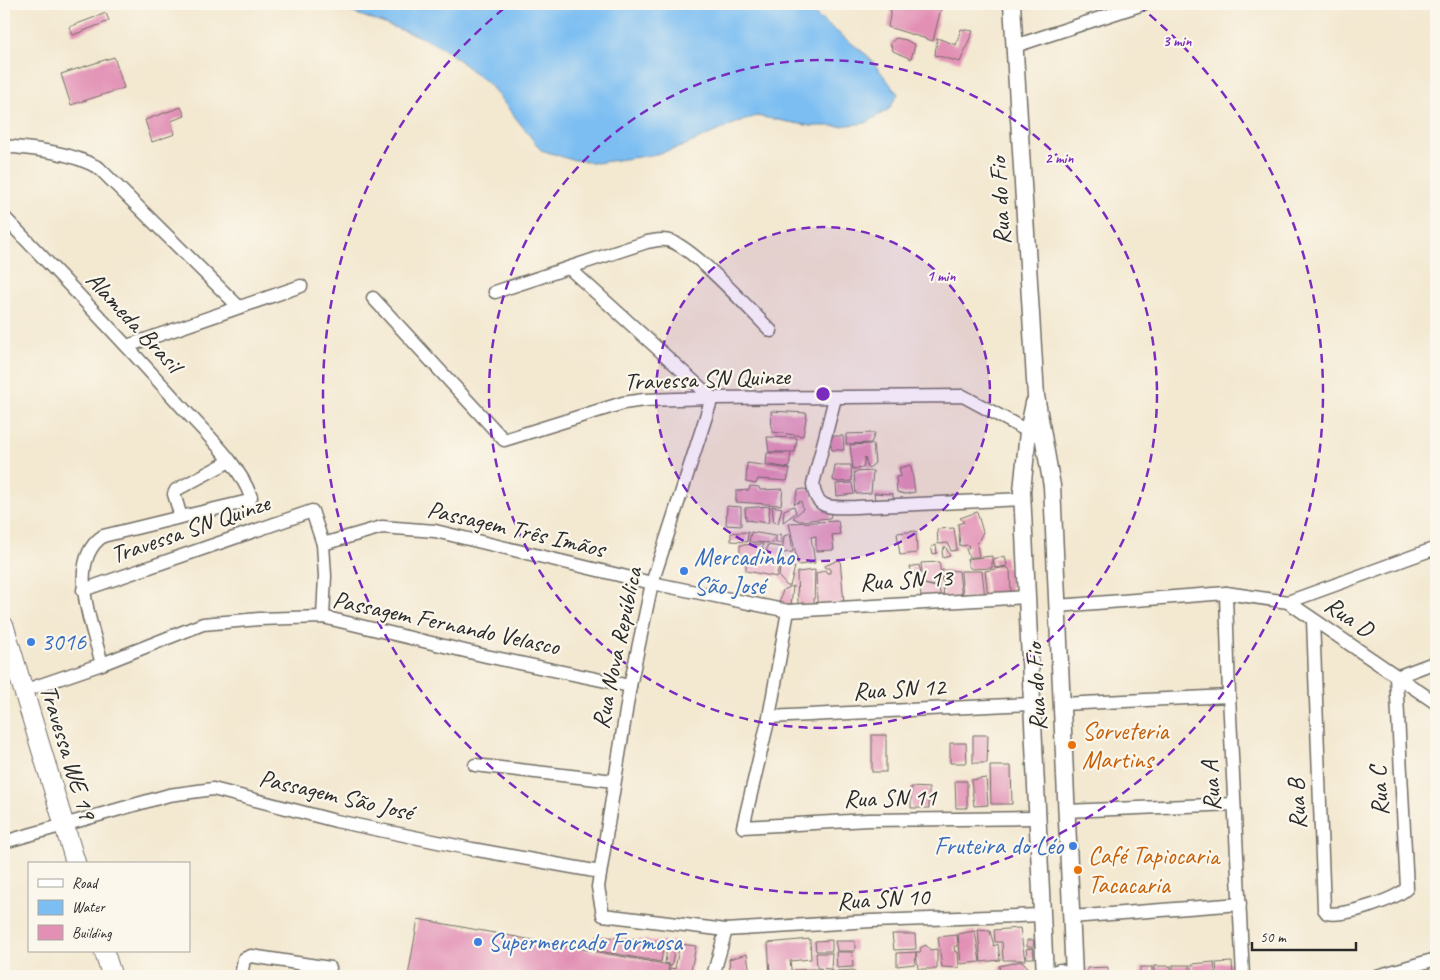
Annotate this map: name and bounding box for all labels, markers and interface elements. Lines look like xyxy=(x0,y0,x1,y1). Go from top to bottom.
text: 3 min xyxy=(1163,32,1192,51)
text: 2 min xyxy=(1045,149,1074,168)
street label: Rua do Fio xyxy=(982,153,1018,246)
street label: Alameda Brasil xyxy=(79,264,192,383)
text: 1 min xyxy=(927,267,956,286)
street label: Travessa SN Quinze xyxy=(623,360,792,398)
centre of rings xyxy=(814,385,832,403)
street label: Travessa SN Quinze xyxy=(106,486,275,571)
street label: Passagem Três Imãos xyxy=(424,493,610,566)
place label: Mercadinho São José xyxy=(694,541,795,602)
street label: Rua Nova República xyxy=(584,562,650,732)
street label: Rua SN 13 xyxy=(859,562,955,598)
marker: Mercadinho São José xyxy=(678,565,690,577)
street label: Passagem Fernando Velasco xyxy=(330,583,563,663)
street label: Rua D xyxy=(1318,589,1381,646)
place label: 3016 xyxy=(41,626,87,658)
marker: 3016 xyxy=(25,636,37,648)
street label: Rua do Fio xyxy=(1018,639,1054,732)
street label: Rua SN 12 xyxy=(852,671,948,707)
street label: Travessa WE 19 xyxy=(32,681,104,825)
place label: Sorveteria Martins xyxy=(1082,715,1170,776)
marker: Sorveteria Martins xyxy=(1066,739,1078,751)
street label: Rua A xyxy=(1194,758,1228,812)
street label: Passagem São José xyxy=(256,762,420,829)
street label: Rua C xyxy=(1362,762,1396,817)
street label: Rua B xyxy=(1280,776,1314,830)
street label: Rua SN 11 xyxy=(843,781,938,815)
place label: Fruteira do Léo xyxy=(934,830,1064,862)
marker: Fruteira do Léo xyxy=(1067,840,1079,852)
place label: Café Tapiocaria Tacacaria xyxy=(1088,840,1222,901)
legend xyxy=(28,862,190,952)
marker: Café Tapiocaria Tacacaria xyxy=(1072,864,1084,876)
text: Road xyxy=(72,874,99,893)
street label: Rua SN 10 xyxy=(836,881,932,917)
text: Water xyxy=(72,898,106,917)
scale bar xyxy=(1252,920,1356,952)
text: Building xyxy=(72,924,112,943)
place label: Supermercado Formosa xyxy=(488,926,684,958)
text: 50 m xyxy=(1260,928,1287,947)
marker: Supermercado Formosa xyxy=(472,936,484,948)

